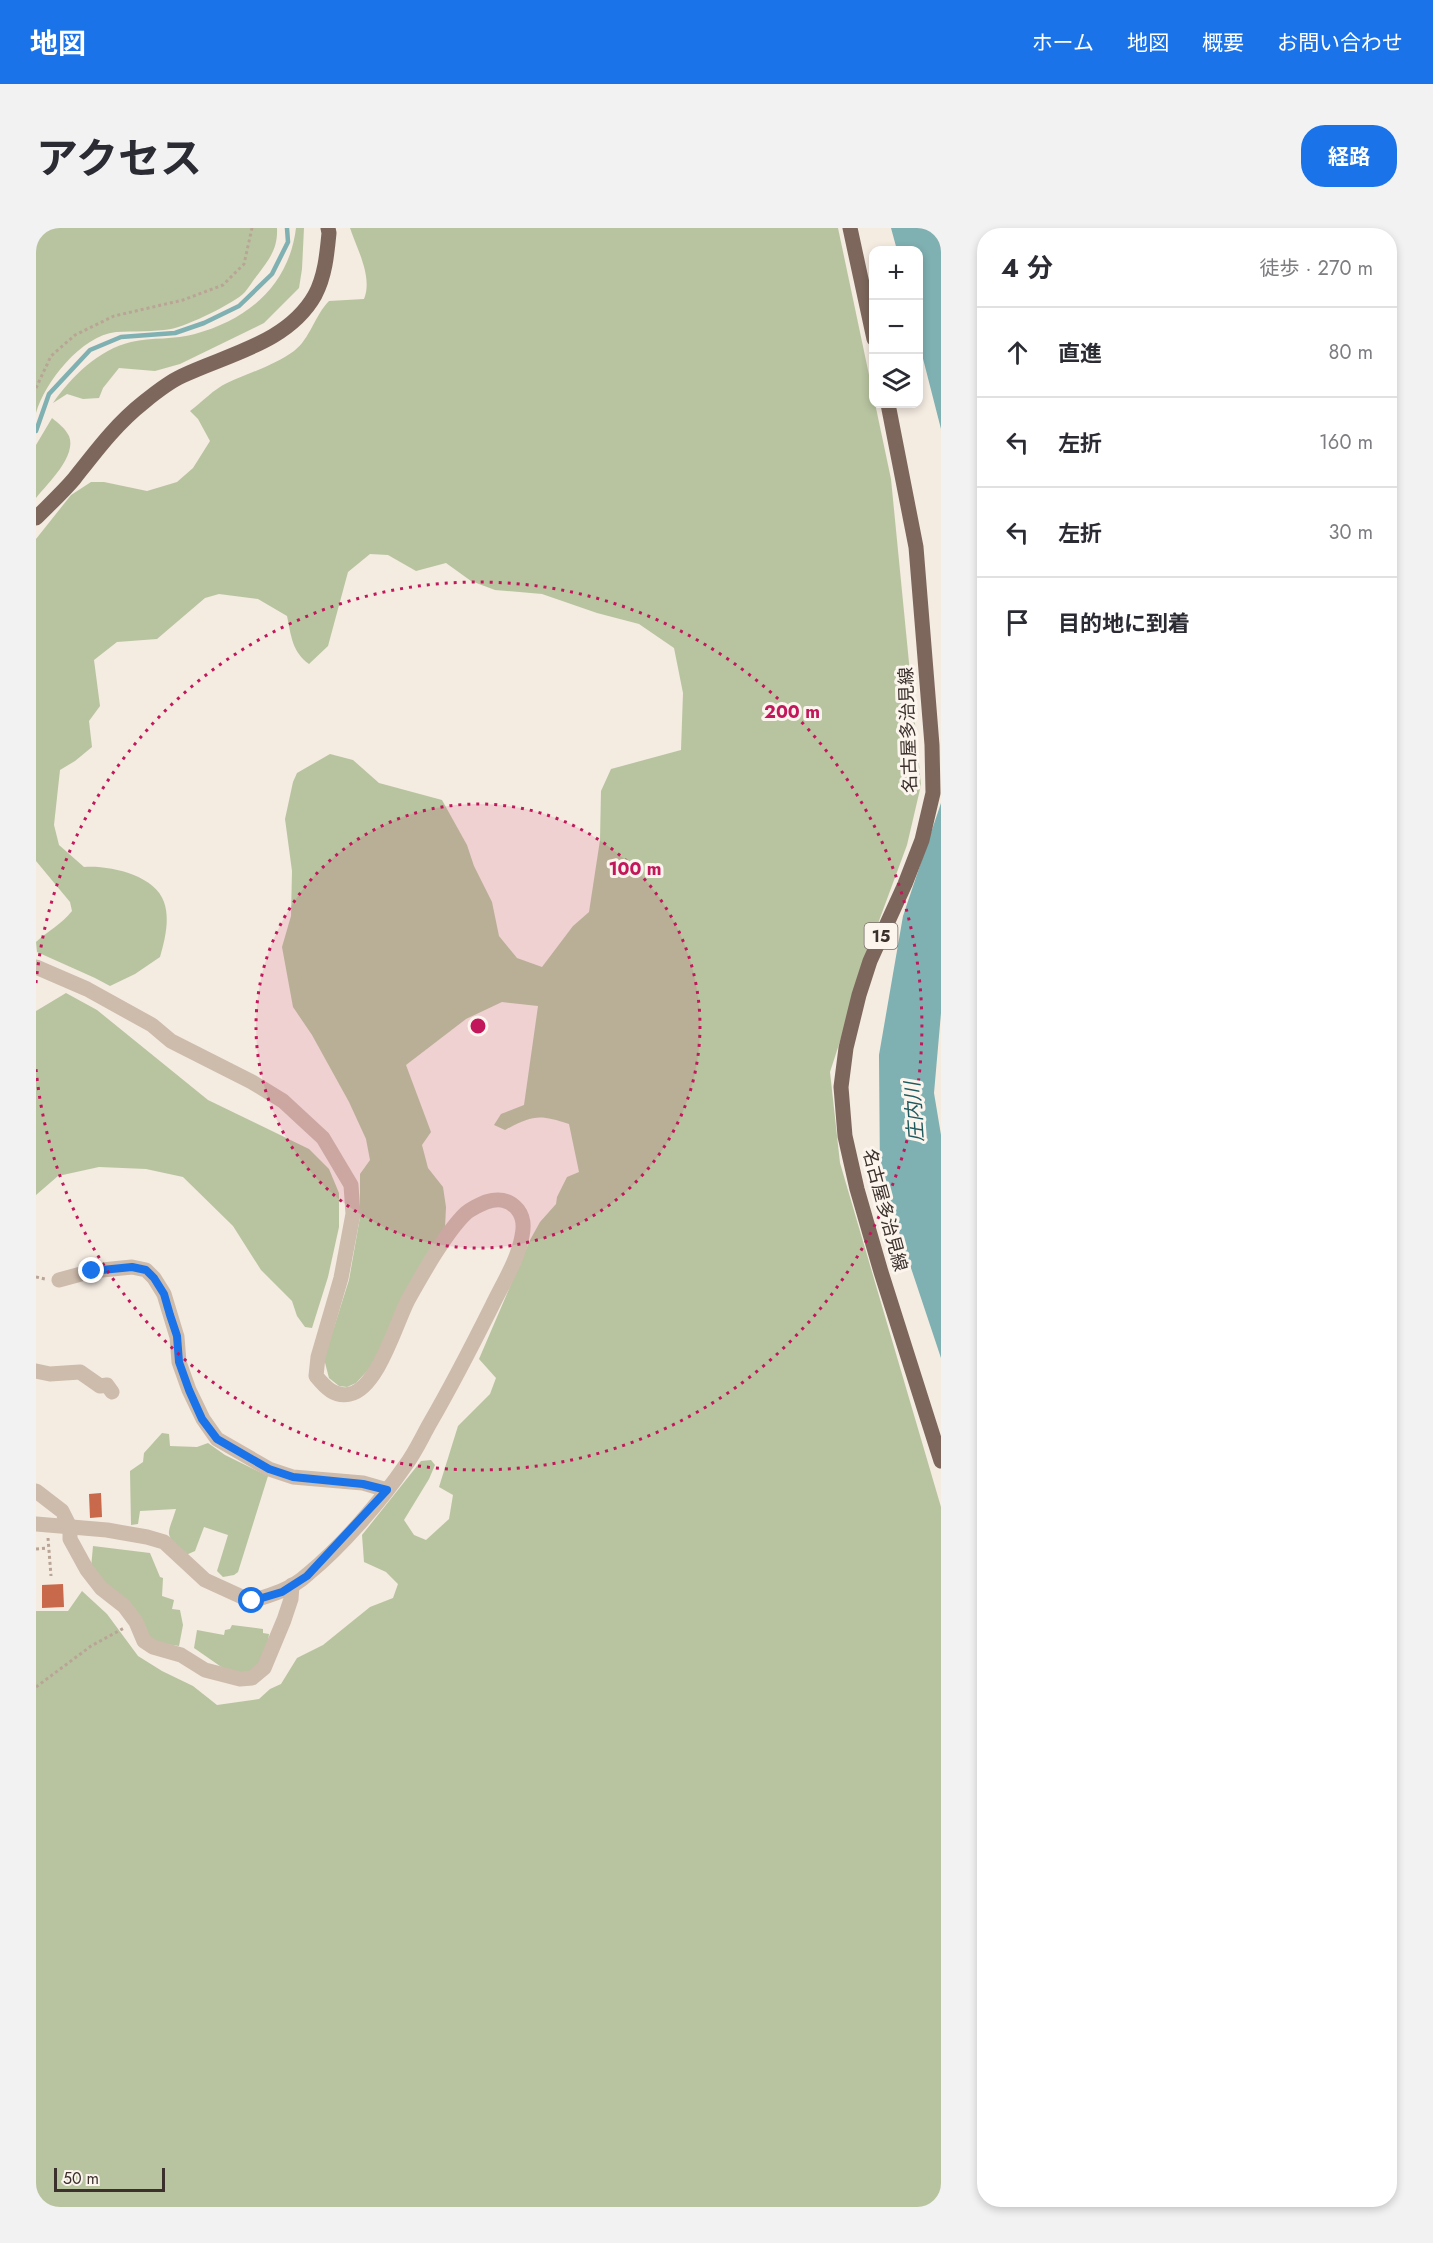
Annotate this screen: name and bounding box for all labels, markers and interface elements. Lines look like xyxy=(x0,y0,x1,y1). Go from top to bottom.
text: 地図 xyxy=(30,23,86,64)
text: ホーム xyxy=(1032,28,1094,58)
text: 地図 xyxy=(1127,28,1169,58)
text: 概要 xyxy=(1202,28,1244,58)
text: お問い合わせ xyxy=(1277,28,1403,58)
button: 経路 xyxy=(1301,125,1397,187)
text: アクセス xyxy=(36,128,202,189)
map controls xyxy=(869,246,923,408)
button: + xyxy=(869,246,923,300)
text: 4 分 xyxy=(1001,249,1053,287)
text: 徒歩 · 270 m xyxy=(1260,254,1373,283)
button: − xyxy=(869,300,923,354)
icon: ahead xyxy=(1001,336,1034,369)
text: 直進 xyxy=(1058,337,1102,369)
text: 80 m xyxy=(1328,338,1373,367)
button: layers xyxy=(869,354,923,408)
icon: left xyxy=(1001,426,1034,459)
text: 左折 xyxy=(1058,427,1102,459)
text: 160 m xyxy=(1319,428,1373,457)
icon: left xyxy=(1001,516,1034,549)
text: 左折 xyxy=(1058,517,1102,549)
text: 30 m xyxy=(1328,518,1373,547)
icon: arrive xyxy=(1001,606,1034,639)
text: 目的地に到着 xyxy=(1058,607,1190,639)
street label: 名古屋多治見線 xyxy=(893,667,923,793)
text: 200 m xyxy=(764,699,820,725)
text: 100 m xyxy=(608,856,662,882)
road number: 15 xyxy=(864,923,898,949)
centre of rings xyxy=(468,1016,488,1036)
water label: 庄内川 xyxy=(898,1079,931,1143)
street label: 名古屋多治見線 xyxy=(856,1146,914,1274)
route end xyxy=(78,1257,104,1283)
route start xyxy=(238,1587,264,1613)
scale bar xyxy=(54,2165,165,2192)
text: 50 m xyxy=(63,2167,99,2190)

